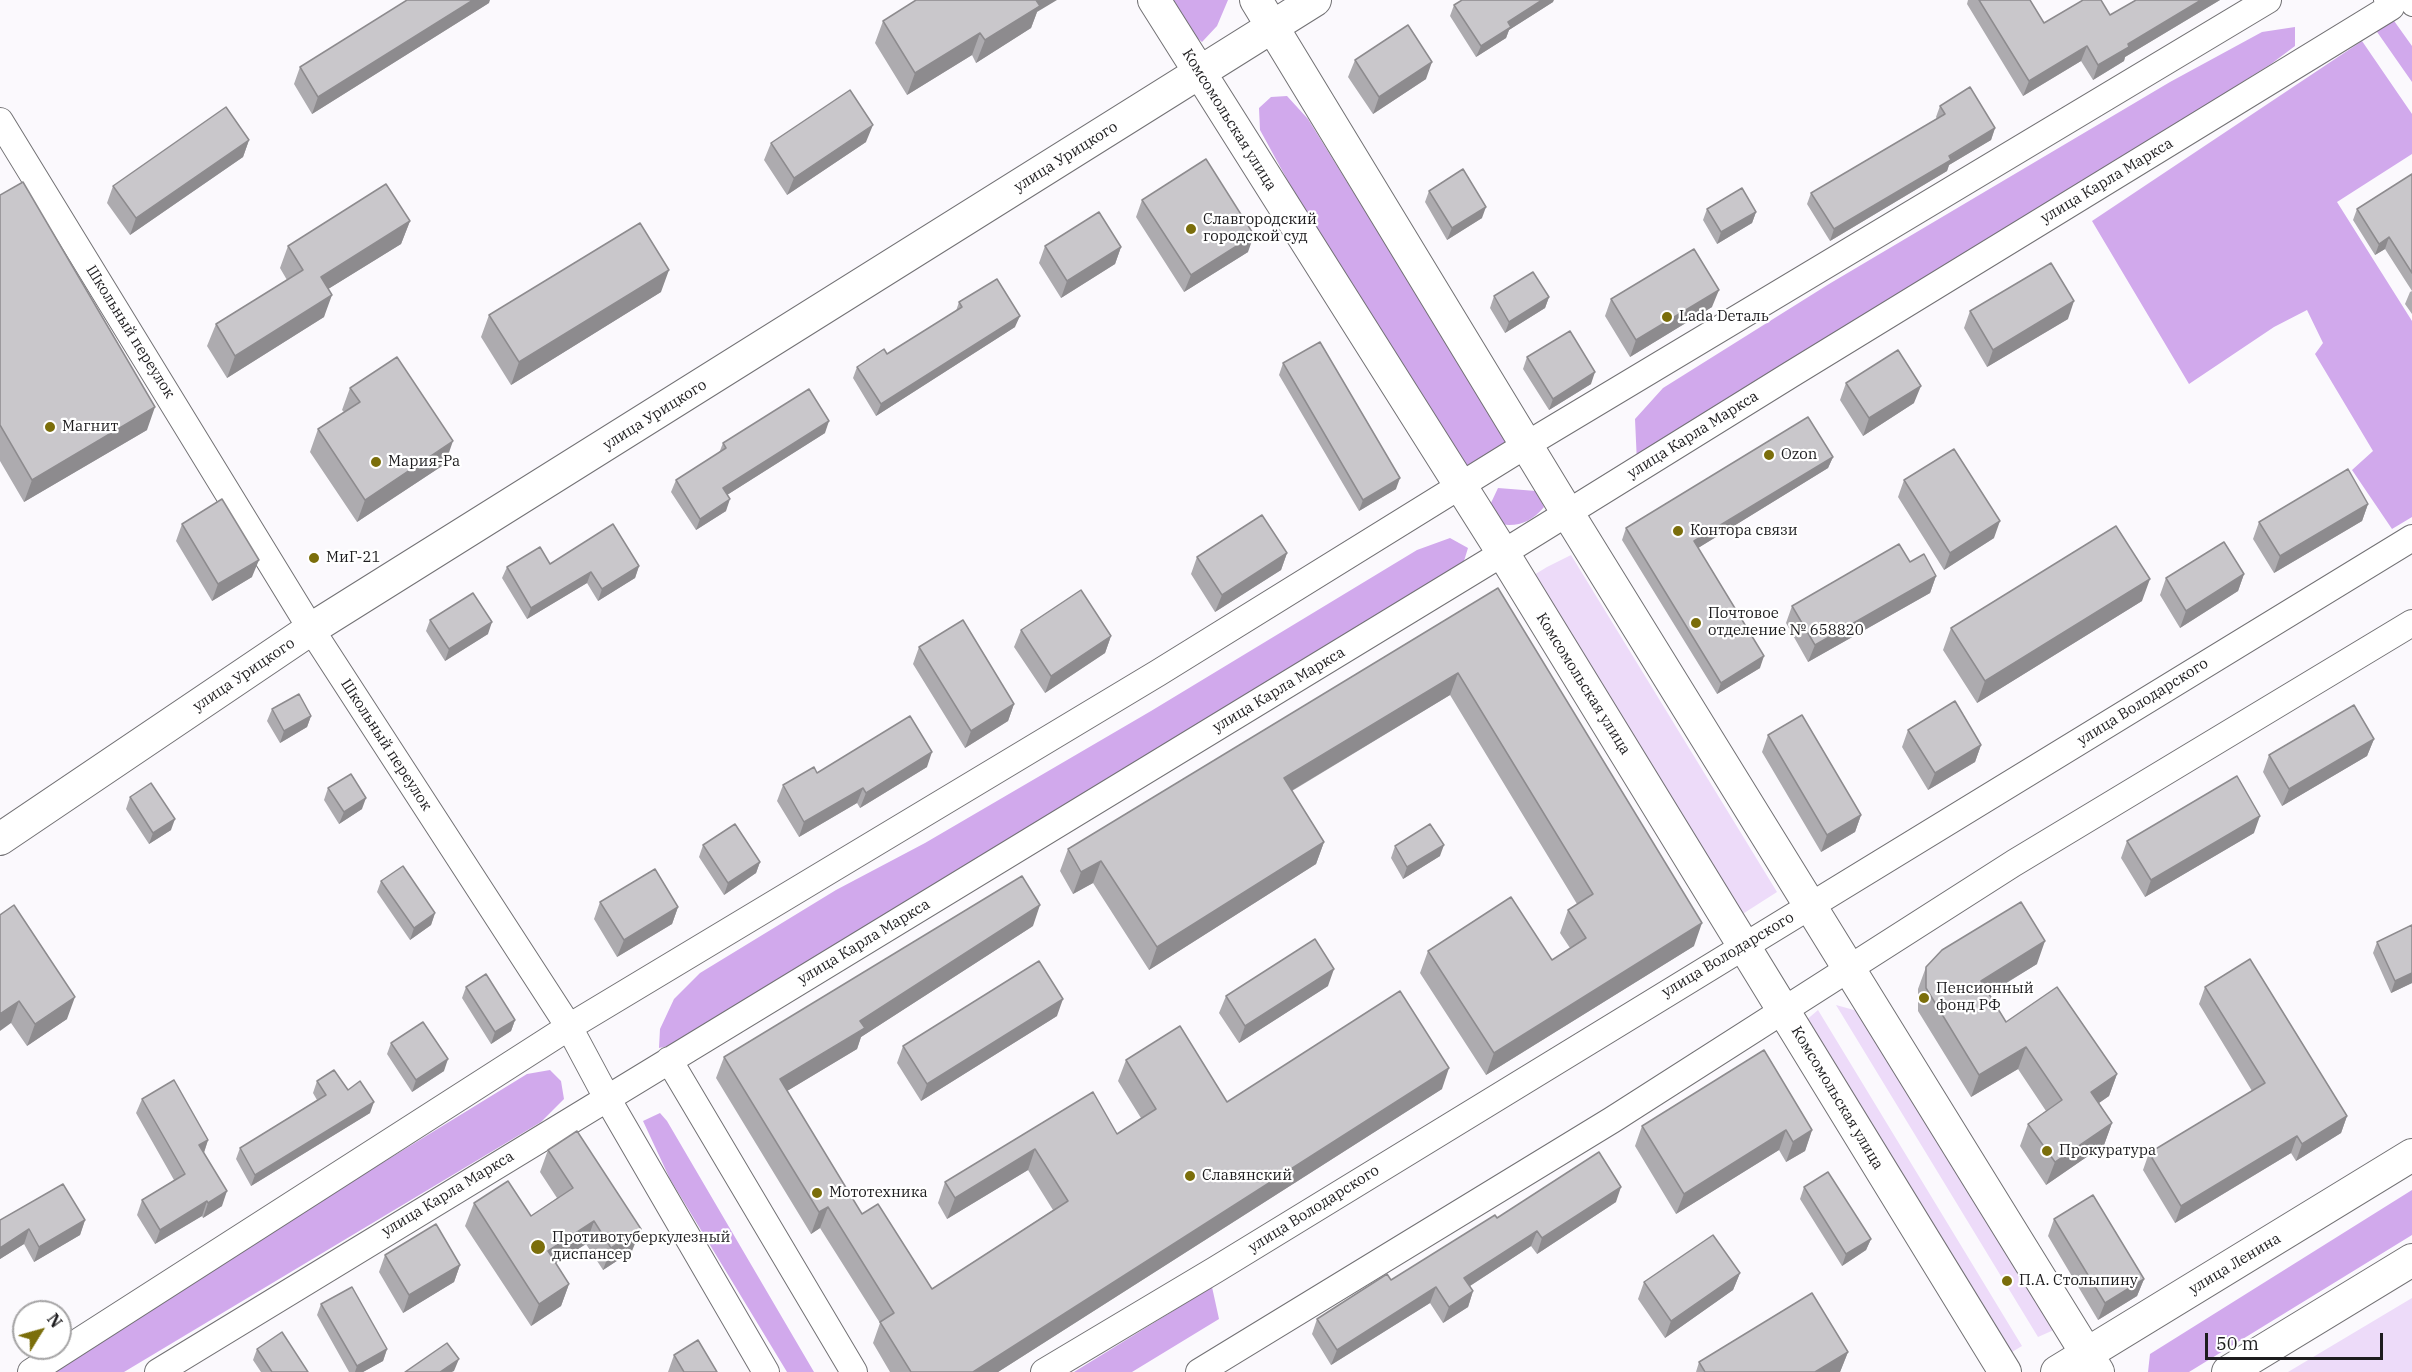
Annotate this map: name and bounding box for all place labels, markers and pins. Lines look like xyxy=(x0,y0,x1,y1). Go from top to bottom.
place label: Славгородский городской суд xyxy=(1203,211,1317,246)
marker: Славгородский городской суд xyxy=(1184,222,1198,236)
place label: Lada Dеталь xyxy=(1679,308,1769,326)
marker: Lada Dеталь xyxy=(1660,310,1674,324)
place label: Магнит xyxy=(62,418,118,436)
marker: Магнит xyxy=(43,420,57,434)
place label: Ozon xyxy=(1781,446,1817,464)
marker: Ozon xyxy=(1762,448,1776,462)
place label: Мария-Ра xyxy=(388,453,460,471)
marker: Мария-Ра xyxy=(369,455,383,469)
place label: Контора связи xyxy=(1690,522,1798,540)
marker: Контора связи xyxy=(1671,524,1685,538)
place label: МиГ-21 xyxy=(326,549,380,567)
marker: МиГ-21 xyxy=(307,551,321,565)
place label: Почтовое отделение № 658820 xyxy=(1708,605,1864,640)
marker: Почтовое отделение № 658820 xyxy=(1689,616,1703,630)
place label: Пенсионный фонд РФ xyxy=(1936,980,2034,1015)
marker: Пенсионный фонд РФ xyxy=(1917,991,1931,1005)
place label: Прокуратура xyxy=(2059,1142,2156,1160)
marker: Прокуратура xyxy=(2040,1144,2054,1158)
place label: Славянский xyxy=(1202,1167,1292,1185)
marker: Славянский xyxy=(1183,1169,1197,1183)
place label: Мототехника xyxy=(829,1184,928,1202)
marker: Мототехника xyxy=(810,1186,824,1200)
place label: Противотуберкулезный диспансер xyxy=(552,1229,730,1264)
marker: Противотуберкулезный диспансер xyxy=(529,1238,547,1256)
place label: П.А. Столыпину xyxy=(2019,1272,2138,1290)
marker: П.А. Столыпину xyxy=(2000,1274,2014,1288)

